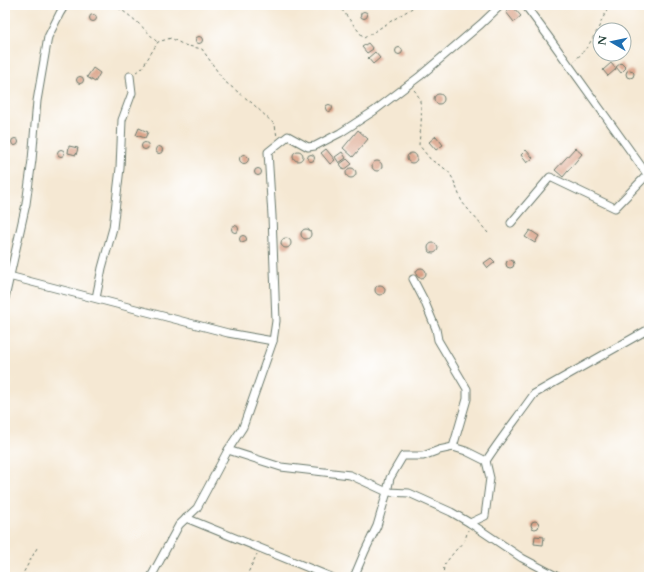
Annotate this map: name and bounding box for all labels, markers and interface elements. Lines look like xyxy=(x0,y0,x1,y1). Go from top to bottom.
north arrow xyxy=(592,22,632,62)
text: N xyxy=(594,34,611,46)

